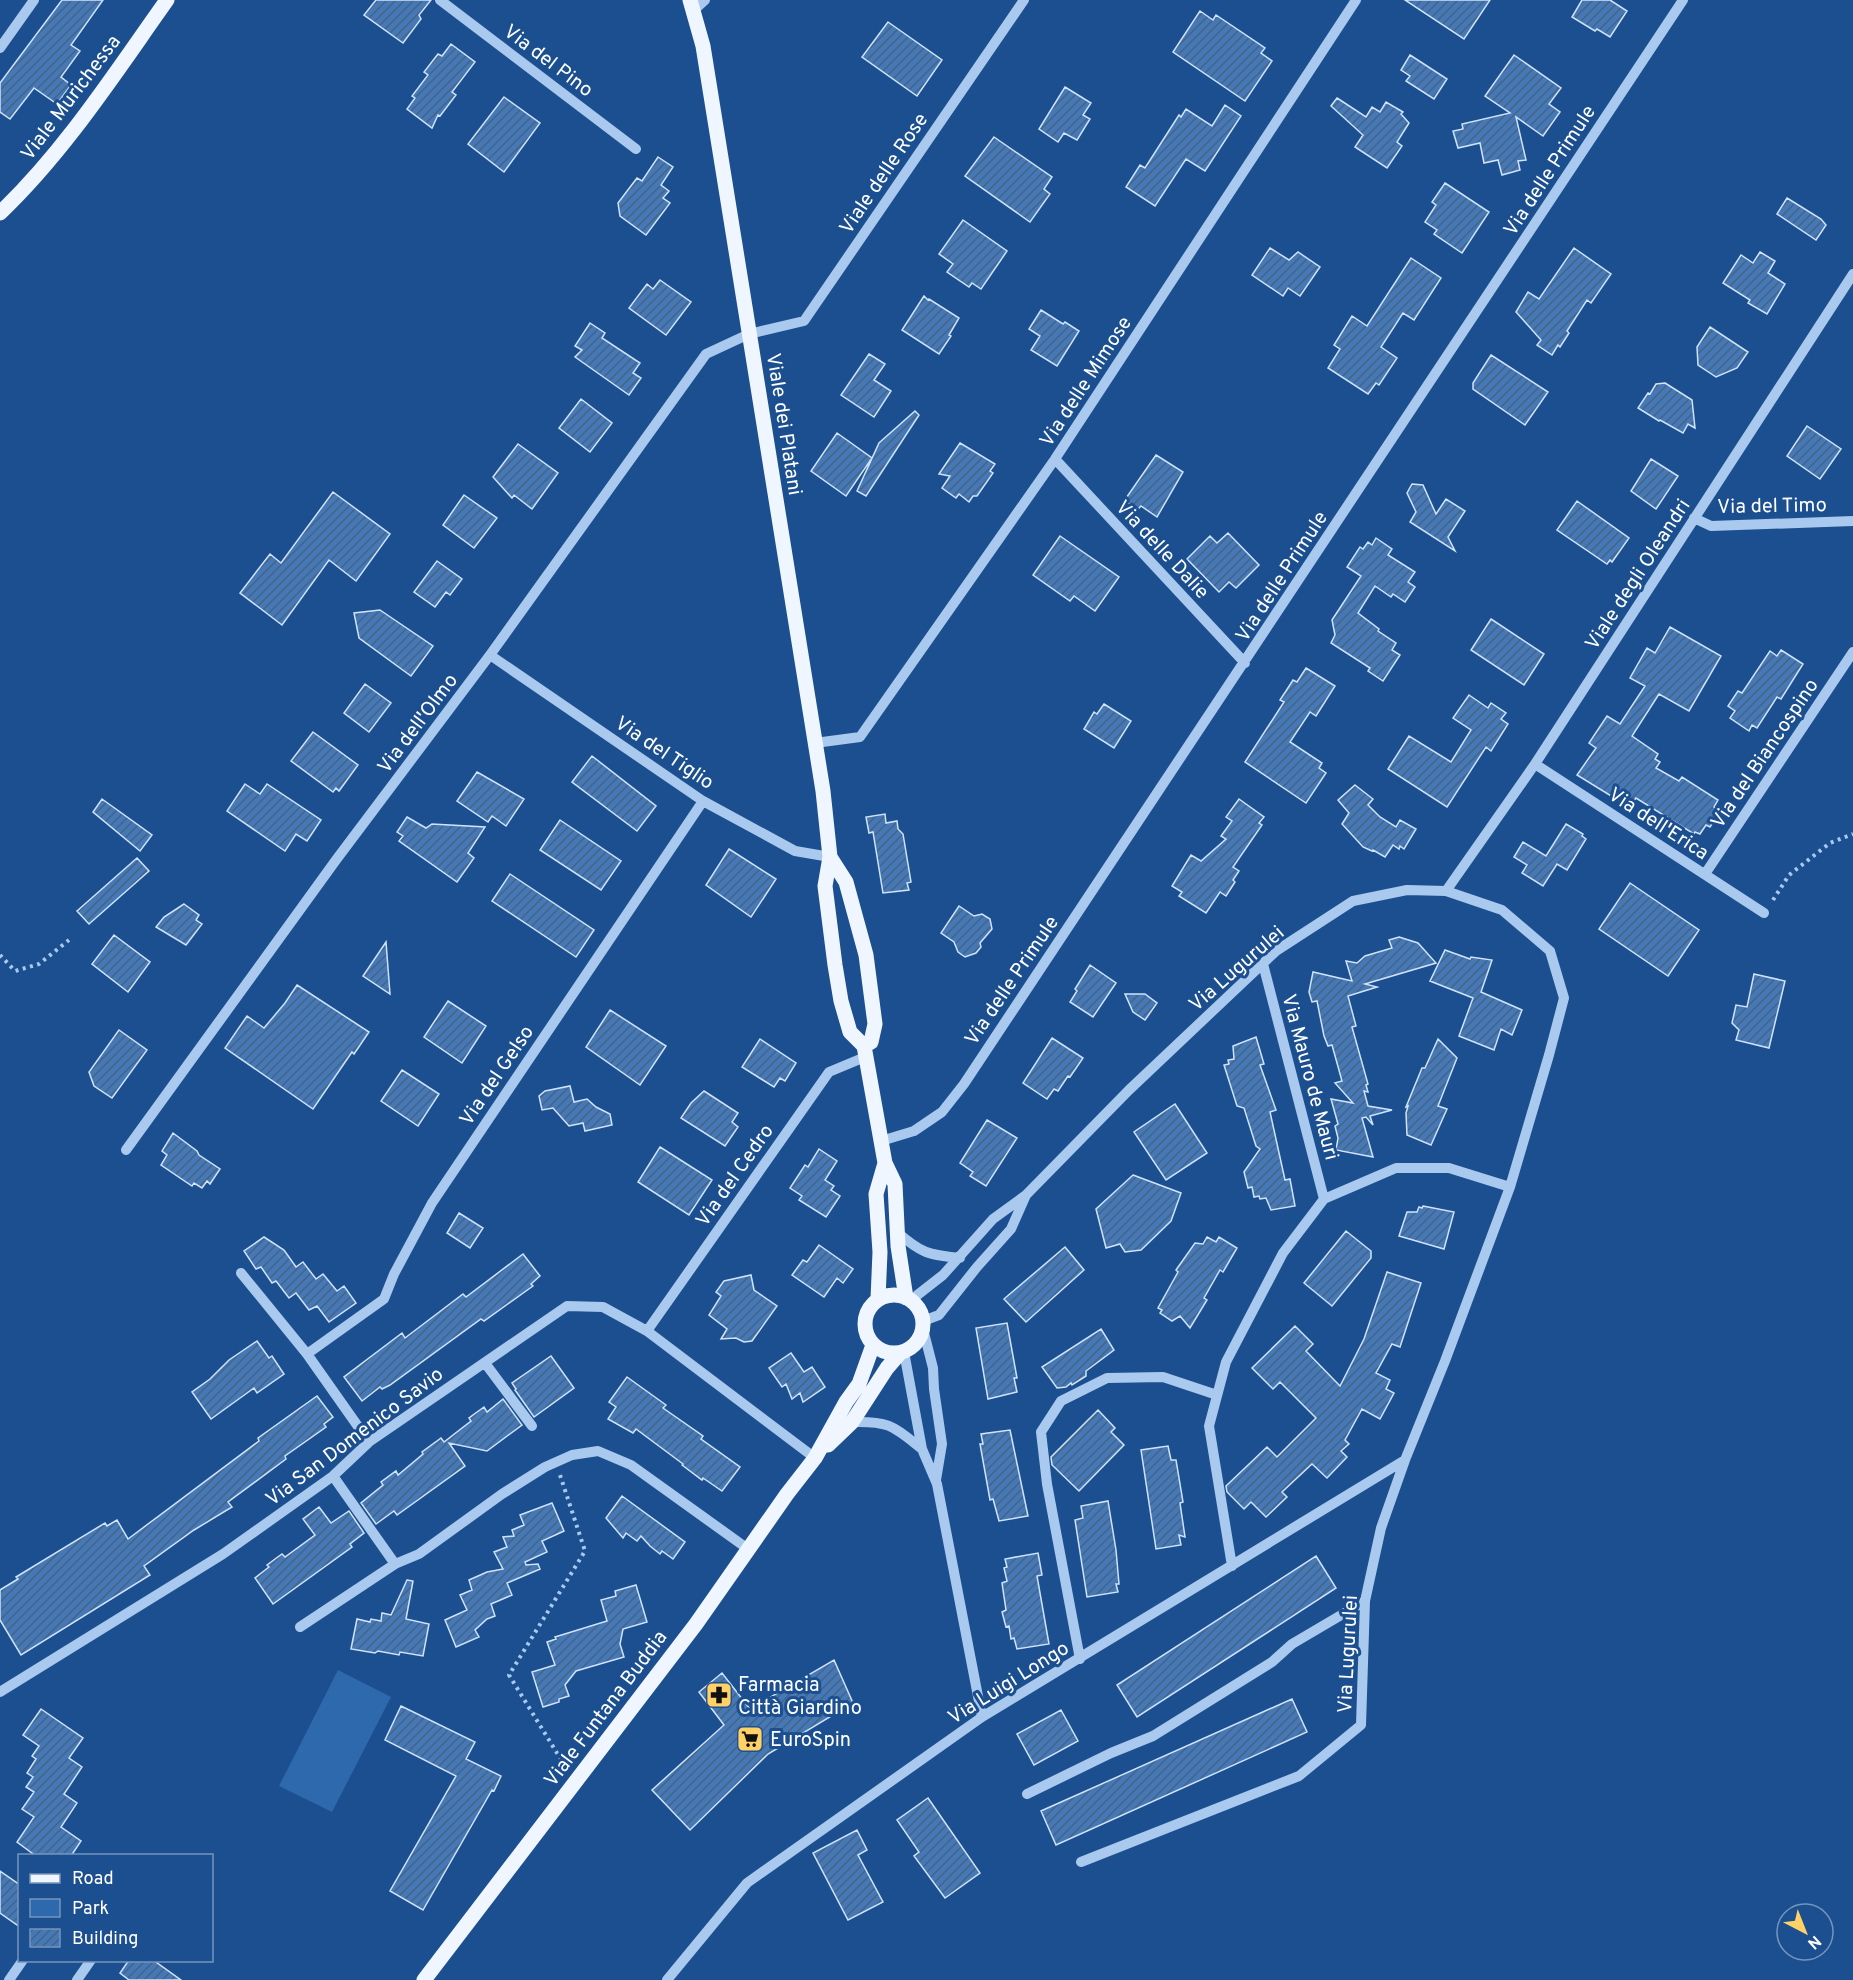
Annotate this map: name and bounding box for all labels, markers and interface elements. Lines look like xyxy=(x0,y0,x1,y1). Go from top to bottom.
street label: Via del Pino xyxy=(498,19,598,104)
street label: Viale Murichessa xyxy=(16,30,127,166)
street label: Via delle Primule xyxy=(1499,101,1603,241)
street label: Viale delle Rose xyxy=(834,108,935,240)
street label: Via delle Mimose xyxy=(1035,312,1139,452)
street label: Viale dei Platani xyxy=(759,351,807,497)
street label: Via del Timo xyxy=(1717,493,1827,521)
street label: Via delle Dalie xyxy=(1109,495,1214,605)
street label: Viale degli Oleandri xyxy=(1580,495,1697,655)
street label: Via delle Primule xyxy=(1231,507,1335,647)
street label: Via dell'Olmo xyxy=(373,669,465,779)
street label: Via del Biancospino xyxy=(1706,674,1825,834)
street label: Via del Tiglio xyxy=(609,711,718,796)
street label: Via dell'Erica xyxy=(1603,782,1713,867)
street label: Via delle Primule xyxy=(960,911,1066,1051)
street label: Via Lugurulei xyxy=(1184,921,1290,1018)
street label: Via Mauro de Mauri xyxy=(1274,992,1344,1163)
street label: Via del Gelso xyxy=(455,1021,541,1131)
street label: Via del Cedro xyxy=(691,1120,780,1232)
street label: Via San Domenico Savio xyxy=(261,1362,449,1513)
street label: Via Lugurulei xyxy=(1333,1594,1365,1714)
street label: Viale Funtana Buddia xyxy=(539,1626,674,1793)
street label: Via Luigi Longo xyxy=(944,1636,1074,1731)
place label: Farmacia Città Giardino xyxy=(738,1673,862,1722)
pharmacy icon: Farmacia Città Giardino xyxy=(704,1680,734,1710)
supermarket icon: EuroSpin xyxy=(735,1724,765,1754)
place label: EuroSpin xyxy=(770,1728,851,1754)
legend xyxy=(18,1854,213,1962)
text: Road xyxy=(72,1868,114,1891)
text: Park xyxy=(72,1898,109,1921)
north arrow xyxy=(1775,1902,1835,1962)
text: Building xyxy=(72,1928,138,1951)
text: N xyxy=(1803,1930,1825,1953)

